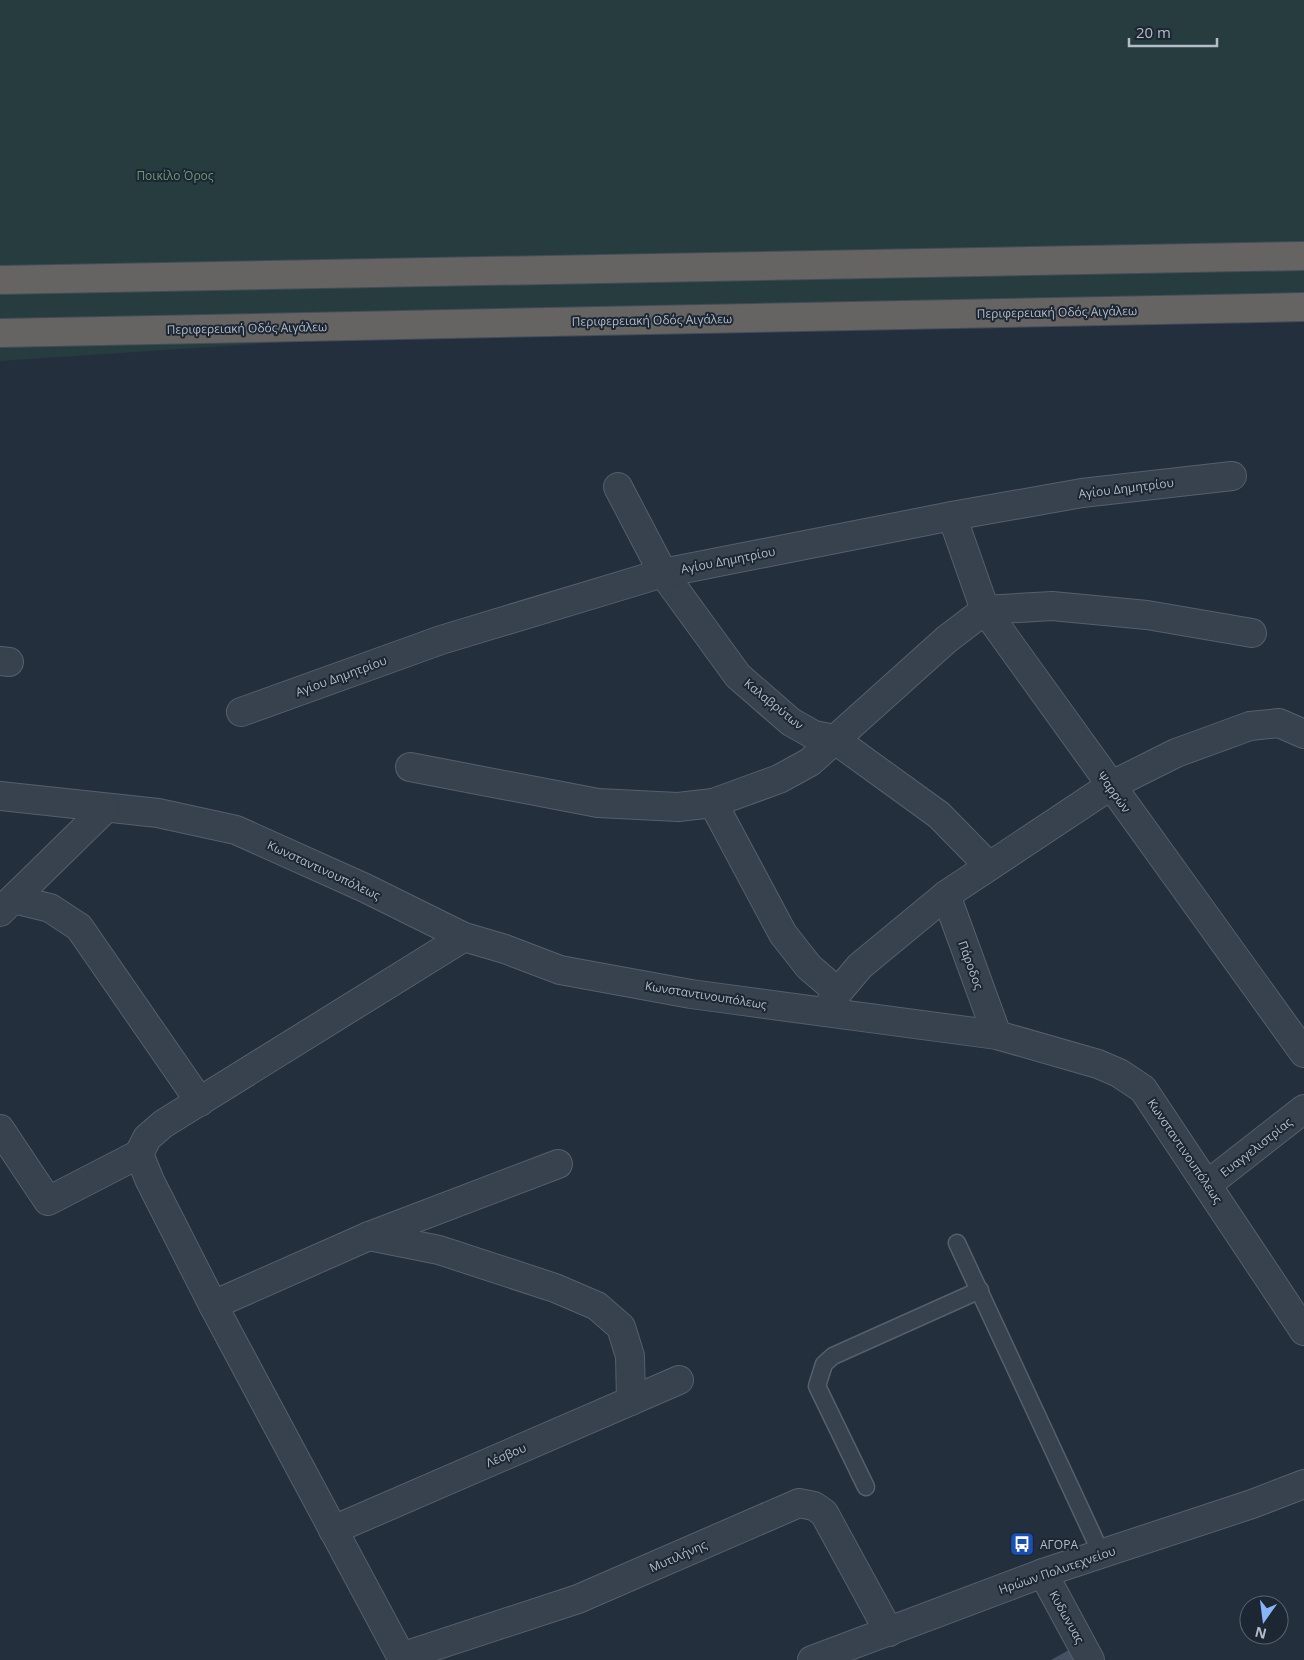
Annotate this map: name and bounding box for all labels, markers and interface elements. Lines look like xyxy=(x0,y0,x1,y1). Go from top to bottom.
scale bar xyxy=(1129,15,1216,47)
text: 20 m xyxy=(1136,22,1171,42)
park label: Ποικίλο Όρος xyxy=(136,167,214,184)
street label: Περιφερειακή Οδός Αιγάλεω xyxy=(977,302,1137,322)
street label: Περιφερειακή Οδός Αιγάλεω xyxy=(572,310,732,330)
street label: Περιφερειακή Οδός Αιγάλεω xyxy=(167,318,327,338)
street label: Αγίου Δημητρίου xyxy=(1077,474,1175,502)
street label: Αγίου Δημητρίου xyxy=(679,542,777,578)
street label: Αγίου Δημητρίου xyxy=(293,652,389,700)
street label: Καλαβρύτων xyxy=(741,675,807,733)
street label: Ψαρρών xyxy=(1093,768,1135,816)
street label: Κωνσταντινουπόλεως xyxy=(265,836,384,904)
street label: Πάροδος xyxy=(954,938,988,992)
street label: Κωνσταντινουπόλεως xyxy=(644,977,768,1013)
street label: Κωνσταντινουπόλεως xyxy=(1144,1095,1227,1207)
street label: Ευαγγελιστρίας xyxy=(1216,1113,1296,1181)
street label: Λέσβου xyxy=(483,1439,529,1471)
bus stop icon: ΑΓΟΡΑ xyxy=(1009,1531,1035,1557)
street label: Μυτιλήνης xyxy=(647,1536,710,1576)
place label: ΑΓΟΡΑ xyxy=(1040,1536,1078,1553)
street label: Ηρώων Πολυτεχνείου xyxy=(996,1542,1118,1598)
street label: Κυδωνυας xyxy=(1045,1587,1089,1647)
north arrow xyxy=(1239,1595,1289,1645)
text: N xyxy=(1253,1623,1269,1644)

